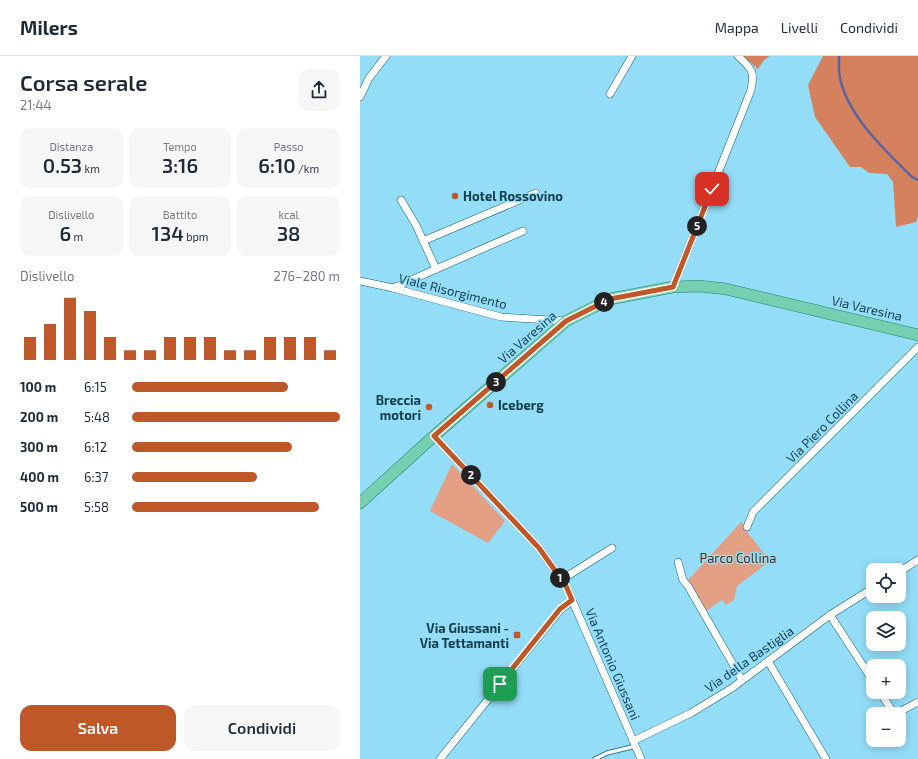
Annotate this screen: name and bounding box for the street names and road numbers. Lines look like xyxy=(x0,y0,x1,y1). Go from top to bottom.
street label: Viale Risorgimento xyxy=(397,270,509,312)
street label: Via Varesina xyxy=(830,292,904,324)
street label: Via Varesina xyxy=(495,307,559,367)
street label: Via Piero Collina xyxy=(783,388,861,466)
street label: Via Antonio Giussani xyxy=(582,606,644,722)
street label: Via della Bastiglia xyxy=(701,622,797,696)

